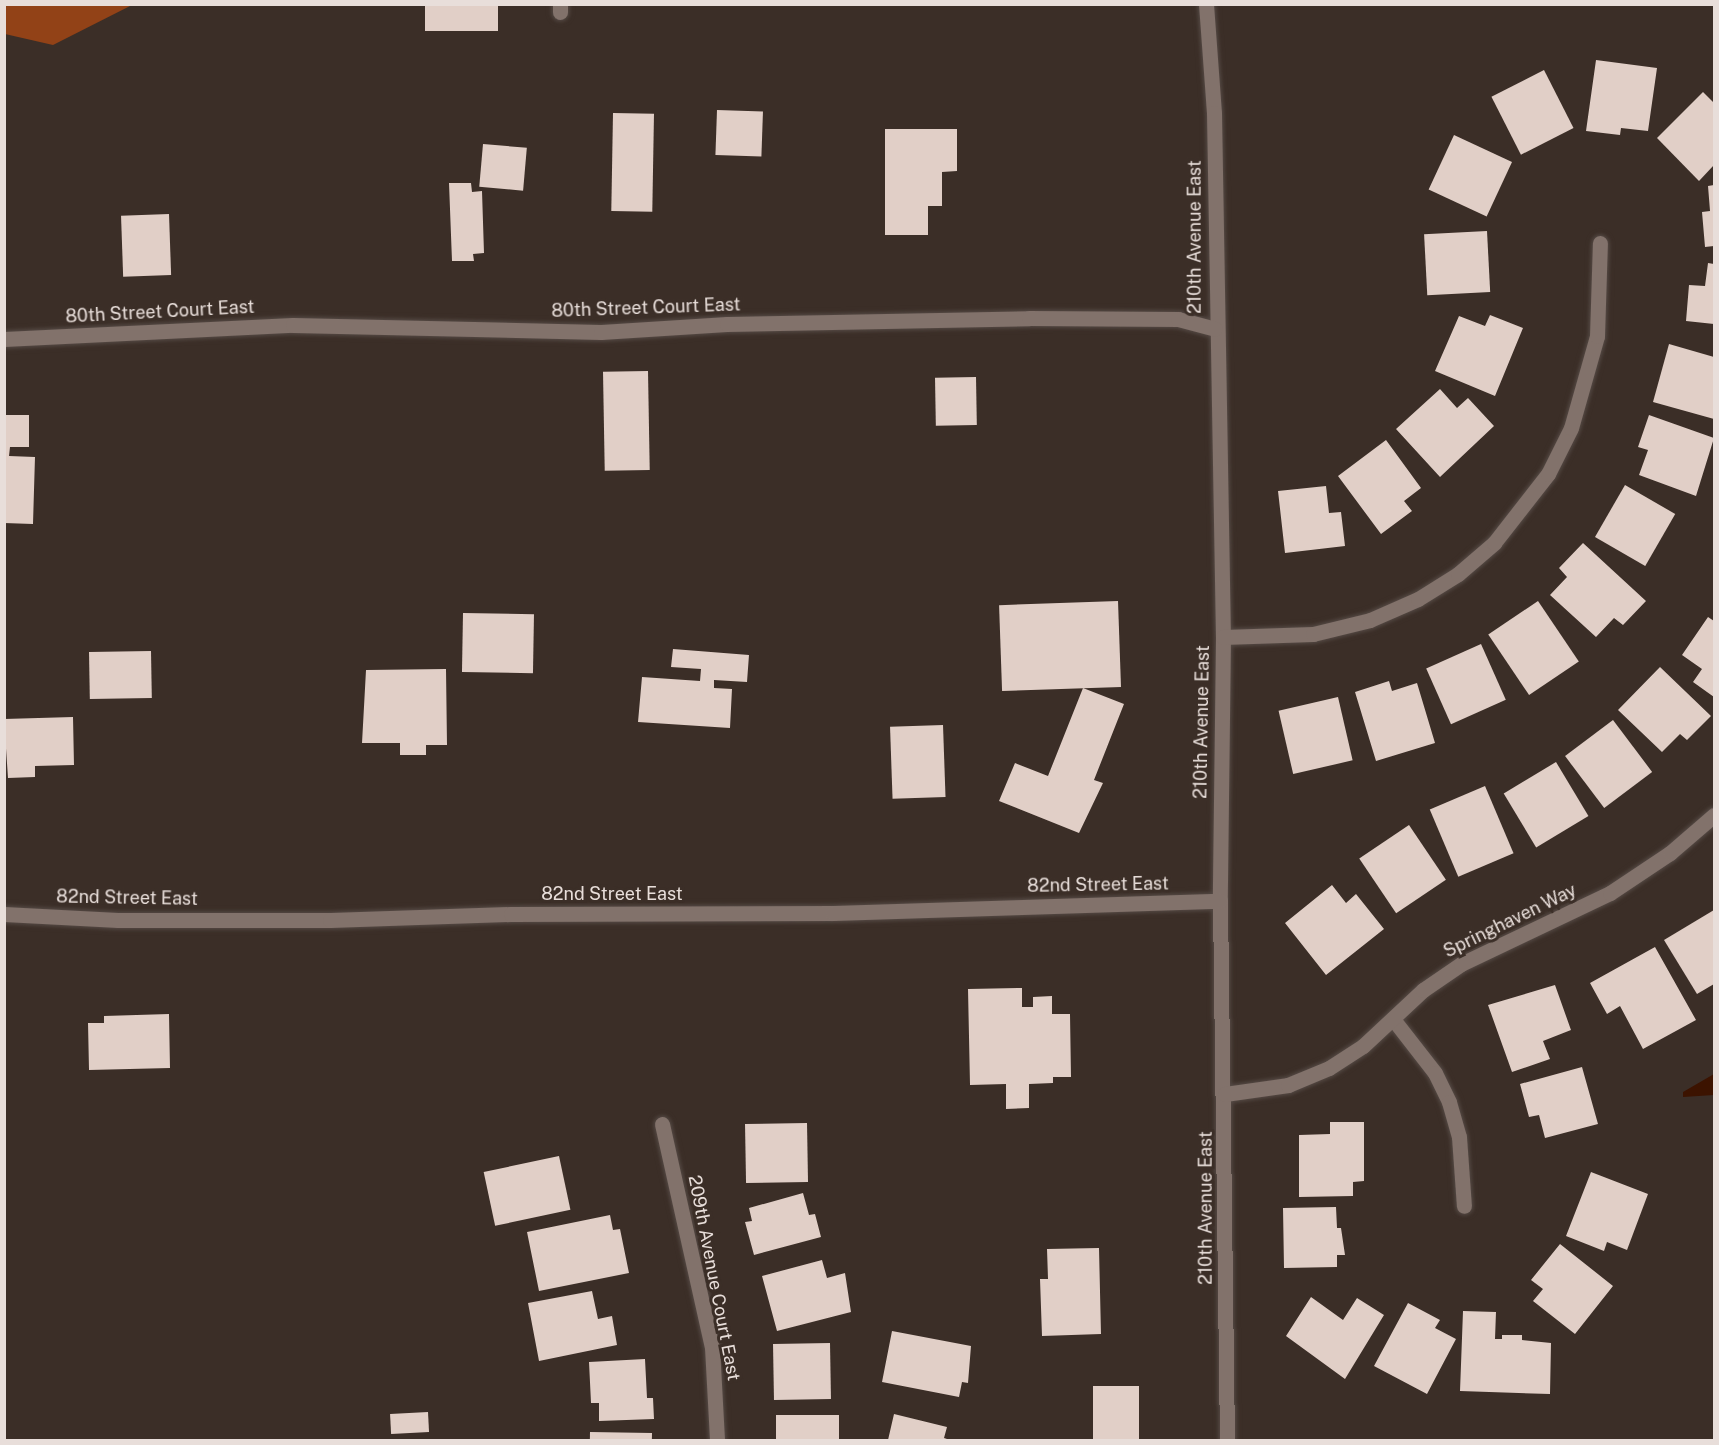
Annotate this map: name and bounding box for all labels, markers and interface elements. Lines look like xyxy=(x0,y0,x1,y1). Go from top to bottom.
street label: 210th Avenue East xyxy=(1184,160,1206,314)
street label: 80th Street Court East xyxy=(551,294,741,322)
street label: 80th Street Court East xyxy=(65,296,255,328)
street label: 210th Avenue East xyxy=(1190,645,1214,799)
street label: 82nd Street East xyxy=(1027,873,1169,897)
street label: Springhaven Way xyxy=(1440,879,1580,963)
street label: 82nd Street East xyxy=(541,883,683,905)
street label: 82nd Street East xyxy=(56,886,198,910)
street label: 210th Avenue East xyxy=(1195,1131,1217,1285)
street label: 209th Avenue Court East xyxy=(683,1173,745,1383)

